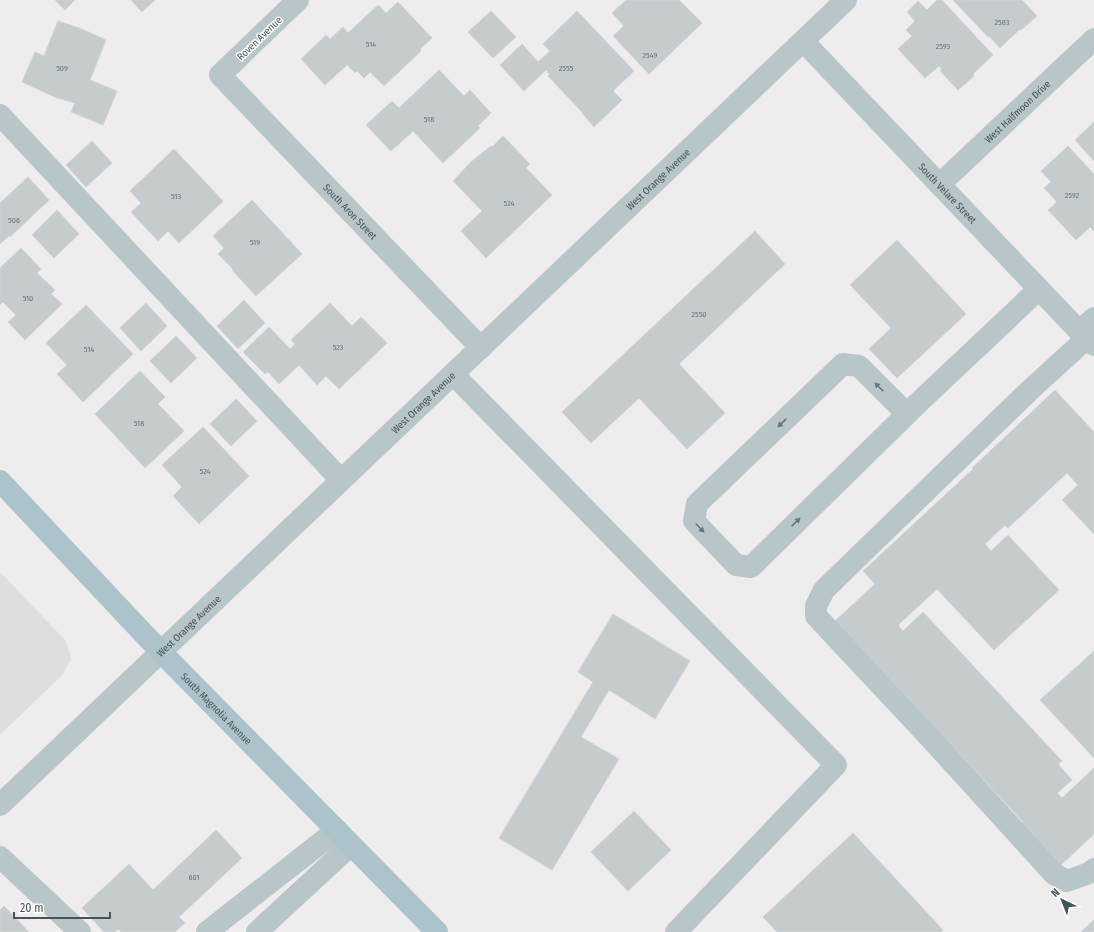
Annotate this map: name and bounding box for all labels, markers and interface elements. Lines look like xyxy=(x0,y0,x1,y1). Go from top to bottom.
street label: Roven Avenue xyxy=(235,14,285,63)
house number: 2583 xyxy=(995,18,1010,27)
house number: 514 xyxy=(366,40,376,49)
house number: 2593 xyxy=(936,42,951,51)
house number: 2549 xyxy=(643,51,658,60)
house number: 509 xyxy=(56,64,68,73)
house number: 2555 xyxy=(559,64,574,73)
street label: West Halfmoon Drive xyxy=(982,78,1053,146)
house number: 518 xyxy=(424,115,434,124)
street label: West Orange Avenue xyxy=(624,147,693,213)
street label: South Velare Street xyxy=(916,161,979,227)
street label: South Aron Street xyxy=(320,182,380,243)
house number: 2592 xyxy=(1065,191,1080,200)
house number: 513 xyxy=(171,192,181,201)
house number: 524 xyxy=(504,199,515,208)
house number: 506 xyxy=(8,216,20,225)
house number: 519 xyxy=(250,238,260,247)
house number: 510 xyxy=(23,294,33,303)
house number: 2550 xyxy=(692,310,707,319)
house number: 523 xyxy=(333,343,344,352)
house number: 514 xyxy=(84,345,94,354)
street label: West Orange Avenue xyxy=(389,370,458,436)
one-way arrow xyxy=(874,382,884,392)
one-way arrow xyxy=(777,418,787,428)
house number: 518 xyxy=(134,419,144,428)
house number: 524 xyxy=(200,467,211,476)
one-way arrow xyxy=(791,517,801,527)
one-way arrow xyxy=(696,523,705,533)
street label: West Orange Avenue xyxy=(155,593,224,660)
street label: South Magnolia Avenue xyxy=(178,671,254,748)
house number: 601 xyxy=(188,873,200,882)
north arrow xyxy=(1042,880,1082,920)
text: N xyxy=(1049,886,1062,900)
scale bar xyxy=(14,894,110,920)
text: 20 m xyxy=(20,901,44,915)

